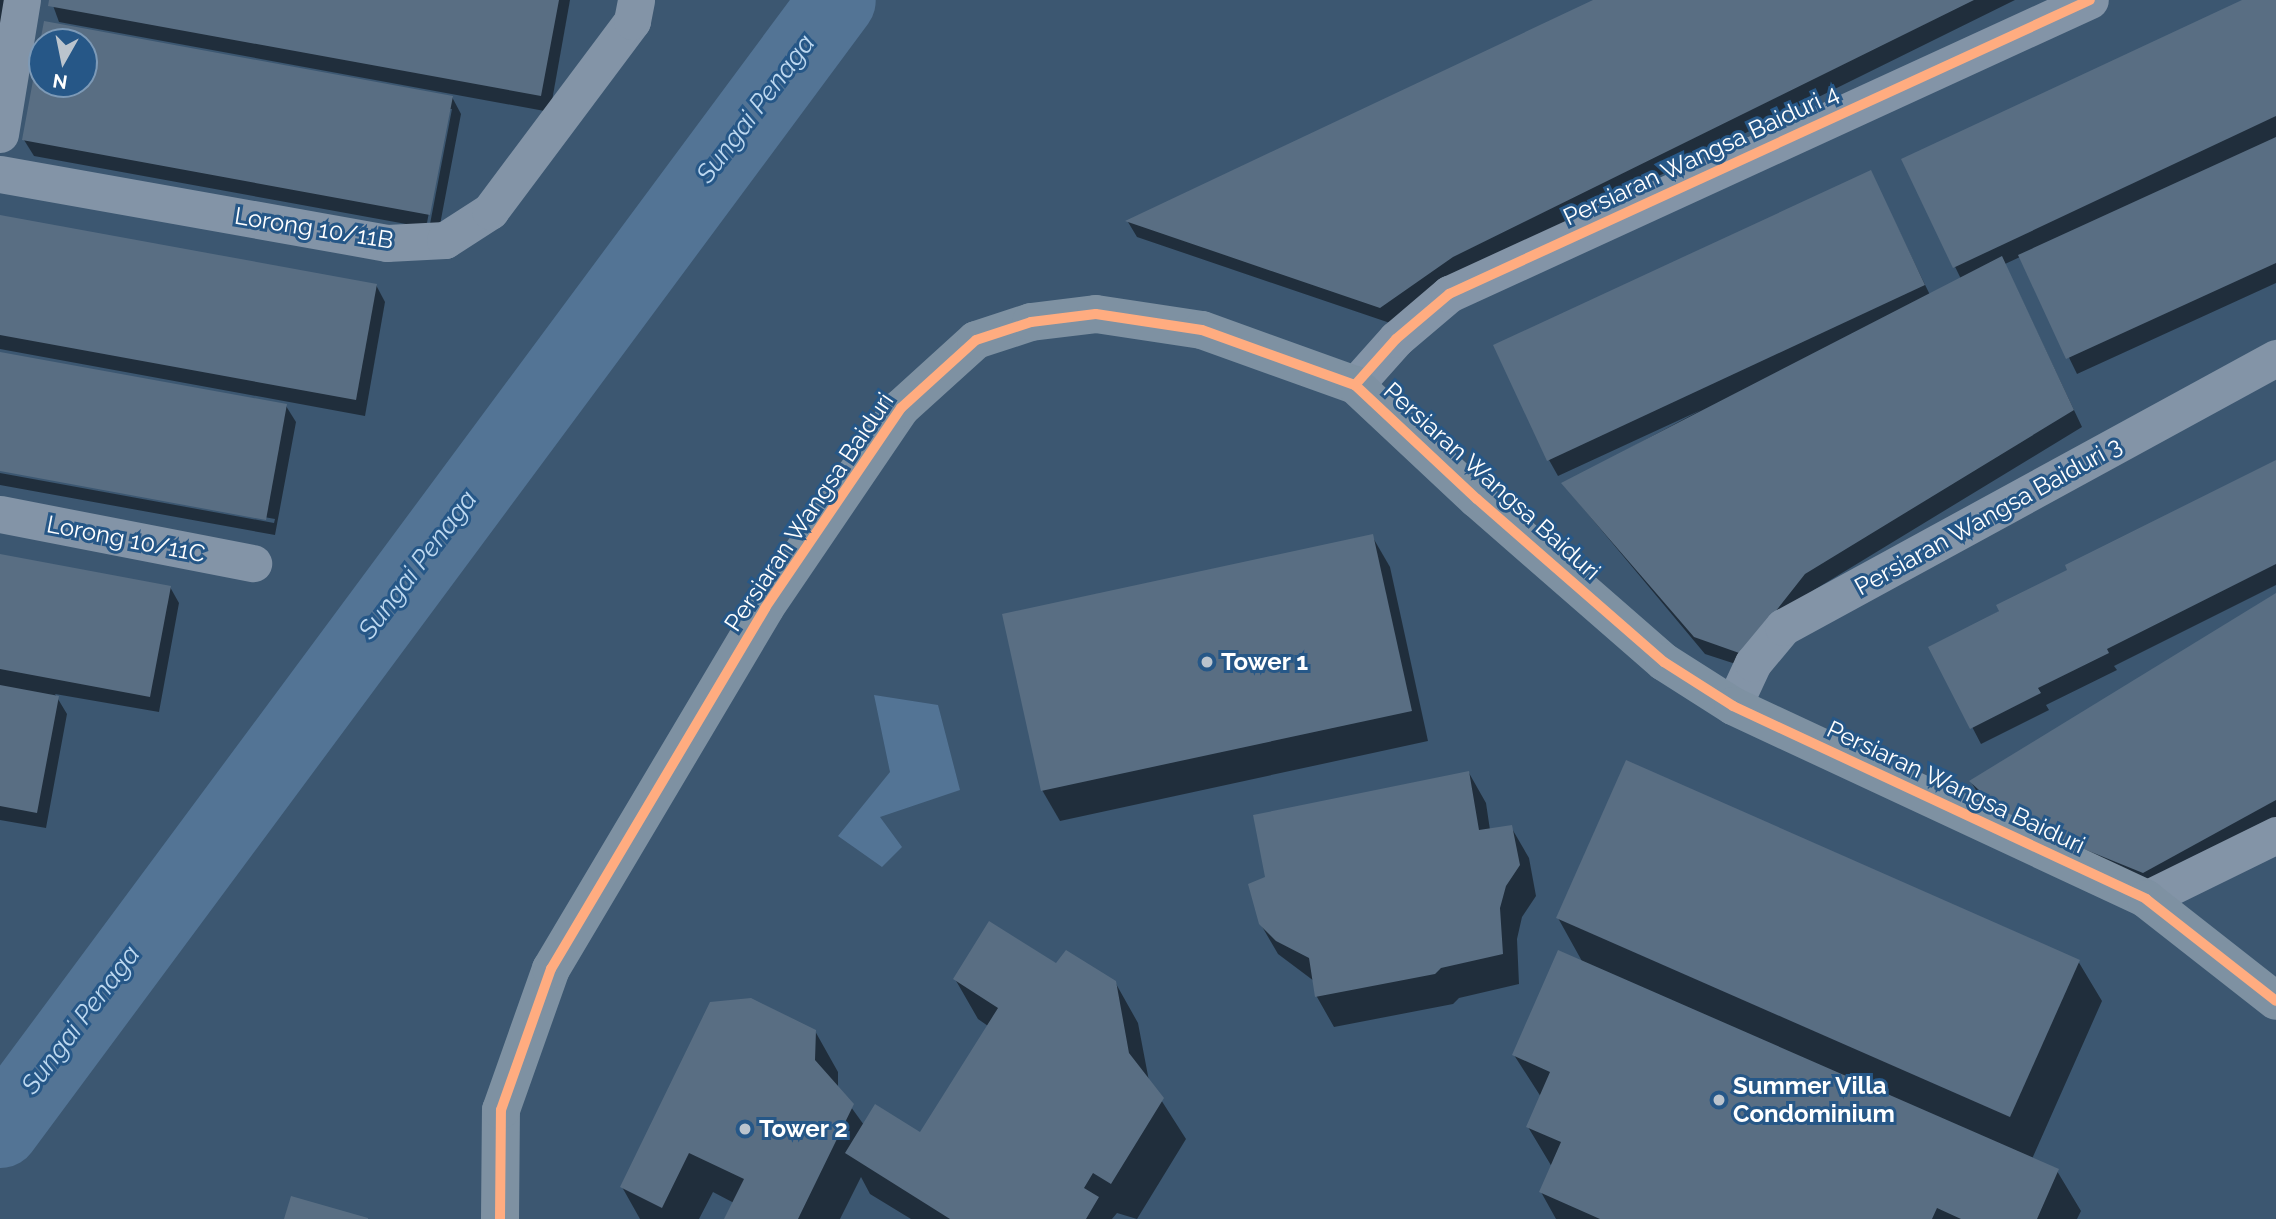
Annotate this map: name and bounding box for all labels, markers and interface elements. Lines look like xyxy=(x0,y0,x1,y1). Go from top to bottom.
north arrow xyxy=(28,28,98,98)
water label: Sungai Penaga xyxy=(690,29,822,189)
text: N xyxy=(51,70,69,94)
street label: Persiaran Wangsa Baiduri 4 xyxy=(1558,78,1844,232)
street label: Lorong 10/11B xyxy=(232,201,396,255)
street label: Persiaran Wangsa Baiduri xyxy=(1377,376,1607,586)
street label: Persiaran Wangsa Baiduri xyxy=(718,387,900,637)
street label: Persiaran Wangsa Baiduri 3 xyxy=(1849,430,2127,602)
water label: Sungai Penaga xyxy=(352,485,484,645)
street label: Lorong 10/11C xyxy=(44,509,208,569)
place label: Tower 1 xyxy=(1221,648,1309,676)
marker: Tower 1 xyxy=(1199,654,1215,670)
street label: Persiaran Wangsa Baiduri xyxy=(1822,714,2090,860)
water label: Sungai Penaga xyxy=(15,940,147,1100)
place label: Summer Villa Condominium xyxy=(1733,1072,1895,1128)
marker: Summer Villa Condominium xyxy=(1711,1092,1727,1108)
place label: Tower 2 xyxy=(759,1115,848,1143)
marker: Tower 2 xyxy=(737,1121,753,1137)

